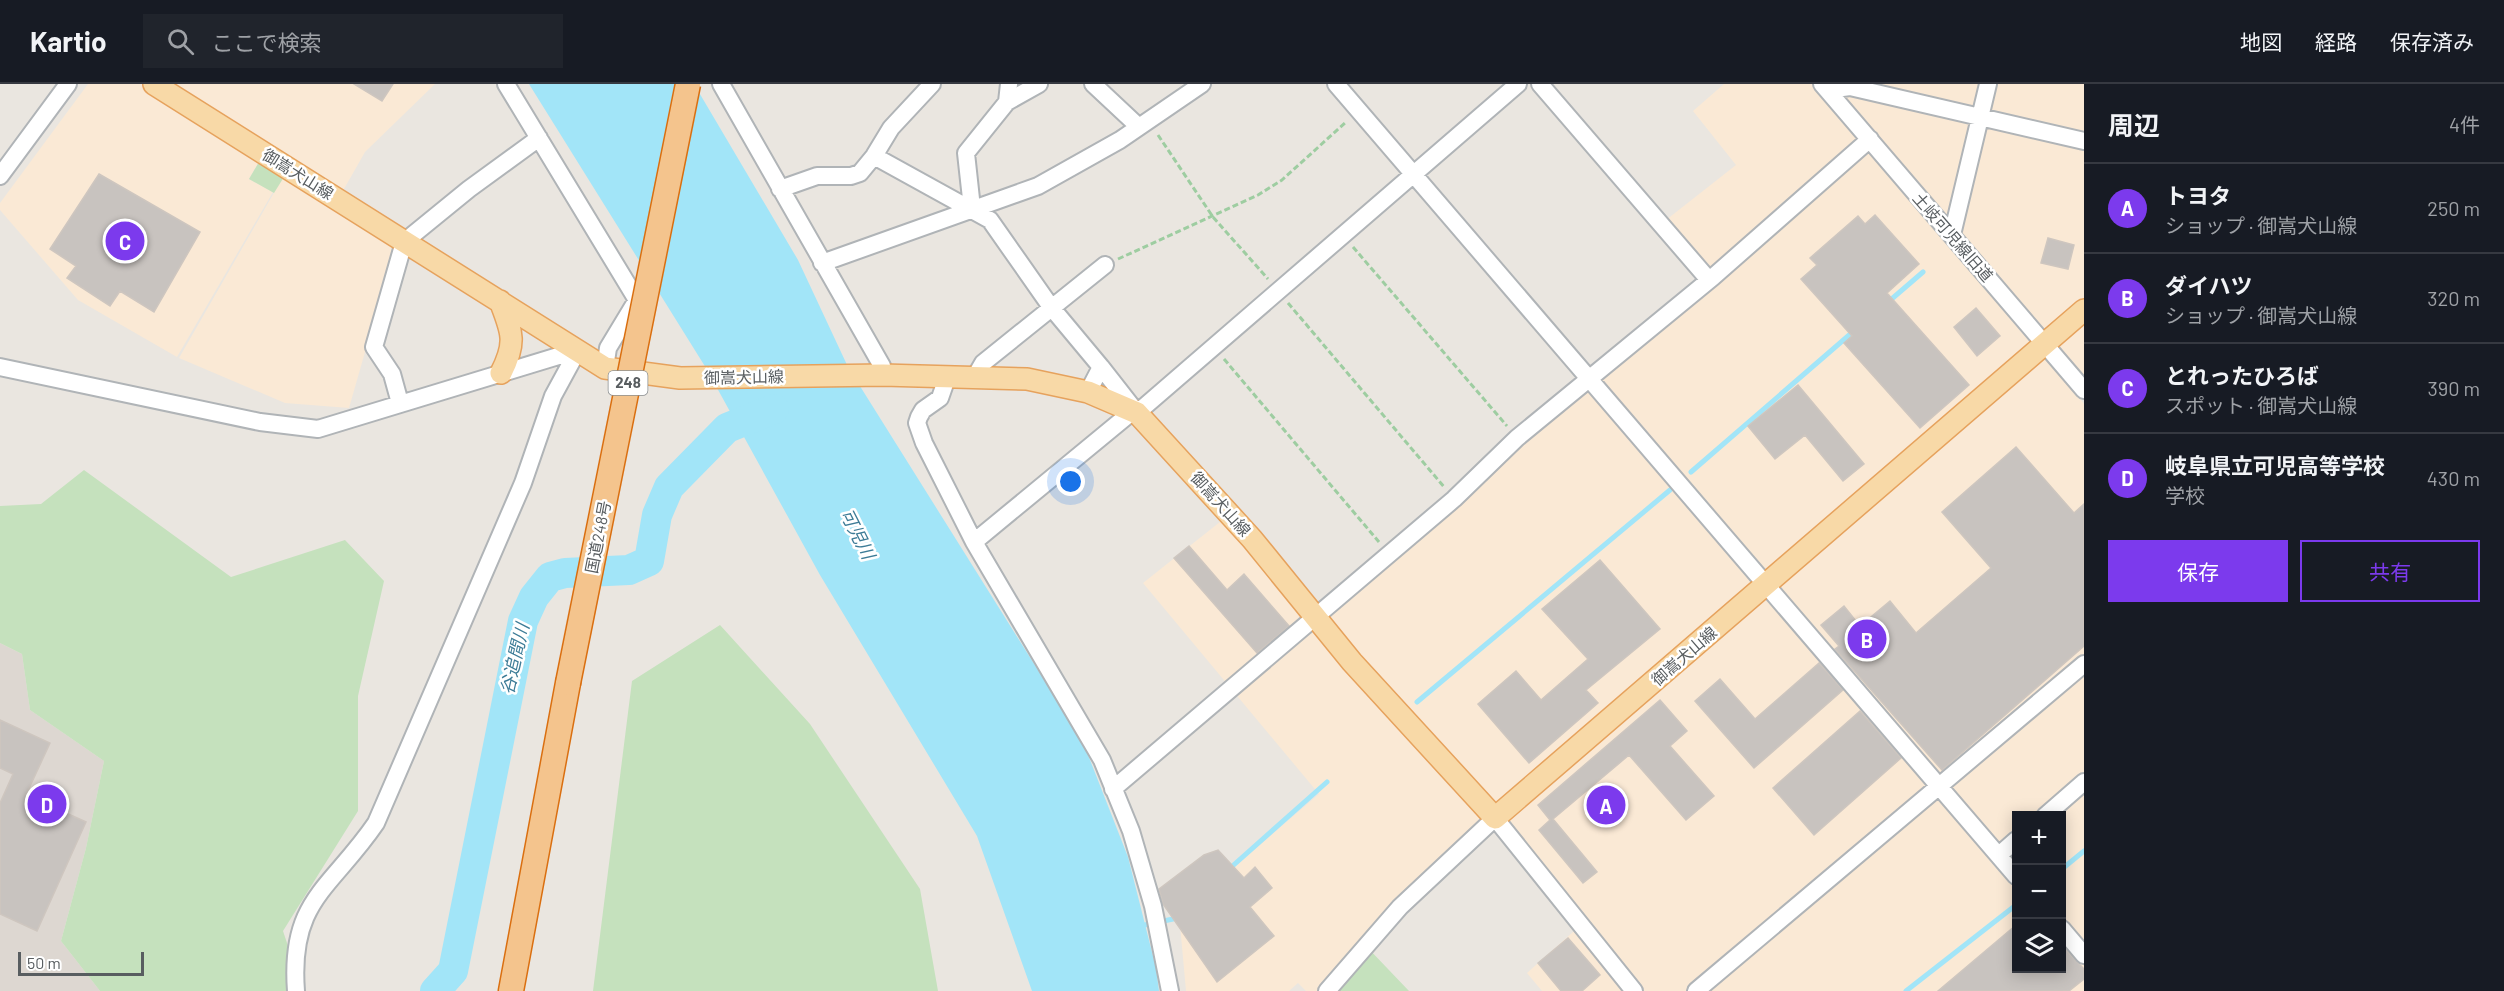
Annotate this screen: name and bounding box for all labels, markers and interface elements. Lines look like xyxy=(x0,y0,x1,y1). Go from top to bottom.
search box xyxy=(143,14,563,68)
text: Kartio xyxy=(30,24,107,58)
icon: search xyxy=(164,25,197,58)
text: ここで検索 xyxy=(212,29,322,55)
text: 地図 xyxy=(2240,29,2282,54)
text: 経路 xyxy=(2315,29,2357,54)
text: 保存済み xyxy=(2390,29,2474,54)
text: 周辺 xyxy=(2108,109,2160,140)
text: 4件 xyxy=(2449,112,2480,136)
street label: 御嵩犬山線 xyxy=(259,144,337,203)
text: トヨタ xyxy=(2165,182,2231,208)
street label: 土岐可児線旧道 xyxy=(1909,188,1997,285)
text: A xyxy=(2121,196,2134,220)
text: 250 m xyxy=(2427,196,2480,220)
text: ショップ · 御嵩犬山線 xyxy=(2165,213,2357,237)
pin: C xyxy=(106,218,144,264)
text: ダイハツ xyxy=(2165,272,2253,298)
text: B xyxy=(2121,286,2134,310)
text: 320 m xyxy=(2427,286,2480,310)
text: ショップ · 御嵩犬山線 xyxy=(2165,303,2357,327)
text: とれったひろば xyxy=(2165,362,2319,388)
street label: 御嵩犬山線 xyxy=(704,366,784,387)
road number: 248 xyxy=(608,371,648,395)
text: C xyxy=(2121,376,2134,400)
text: 390 m xyxy=(2427,376,2480,400)
text: スポット · 御嵩犬山線 xyxy=(2165,393,2357,417)
text: 岐阜県立可児高等学校 xyxy=(2165,452,2385,478)
text: D xyxy=(2121,466,2134,490)
text: 430 m xyxy=(2427,466,2480,490)
your location xyxy=(1056,467,1085,496)
street label: 御嵩犬山線 xyxy=(1188,468,1255,540)
text: 学校 xyxy=(2165,483,2205,507)
street label: 国道248号 xyxy=(581,499,614,575)
water label: 可児川 xyxy=(836,504,881,564)
button: 保存 xyxy=(2108,540,2288,602)
button: 共有 xyxy=(2300,540,2480,602)
pin: B xyxy=(1848,616,1886,662)
water label: 谷追間川 xyxy=(495,619,533,696)
street label: 御嵩犬山線 xyxy=(1647,622,1720,689)
pin: D xyxy=(28,782,66,826)
pin: A xyxy=(1586,782,1626,828)
map controls xyxy=(2012,811,2066,973)
button: + xyxy=(2012,811,2066,865)
button: − xyxy=(2012,865,2066,919)
button: layers xyxy=(2012,919,2066,973)
scale bar xyxy=(18,949,144,976)
text: 50 m xyxy=(27,953,61,972)

